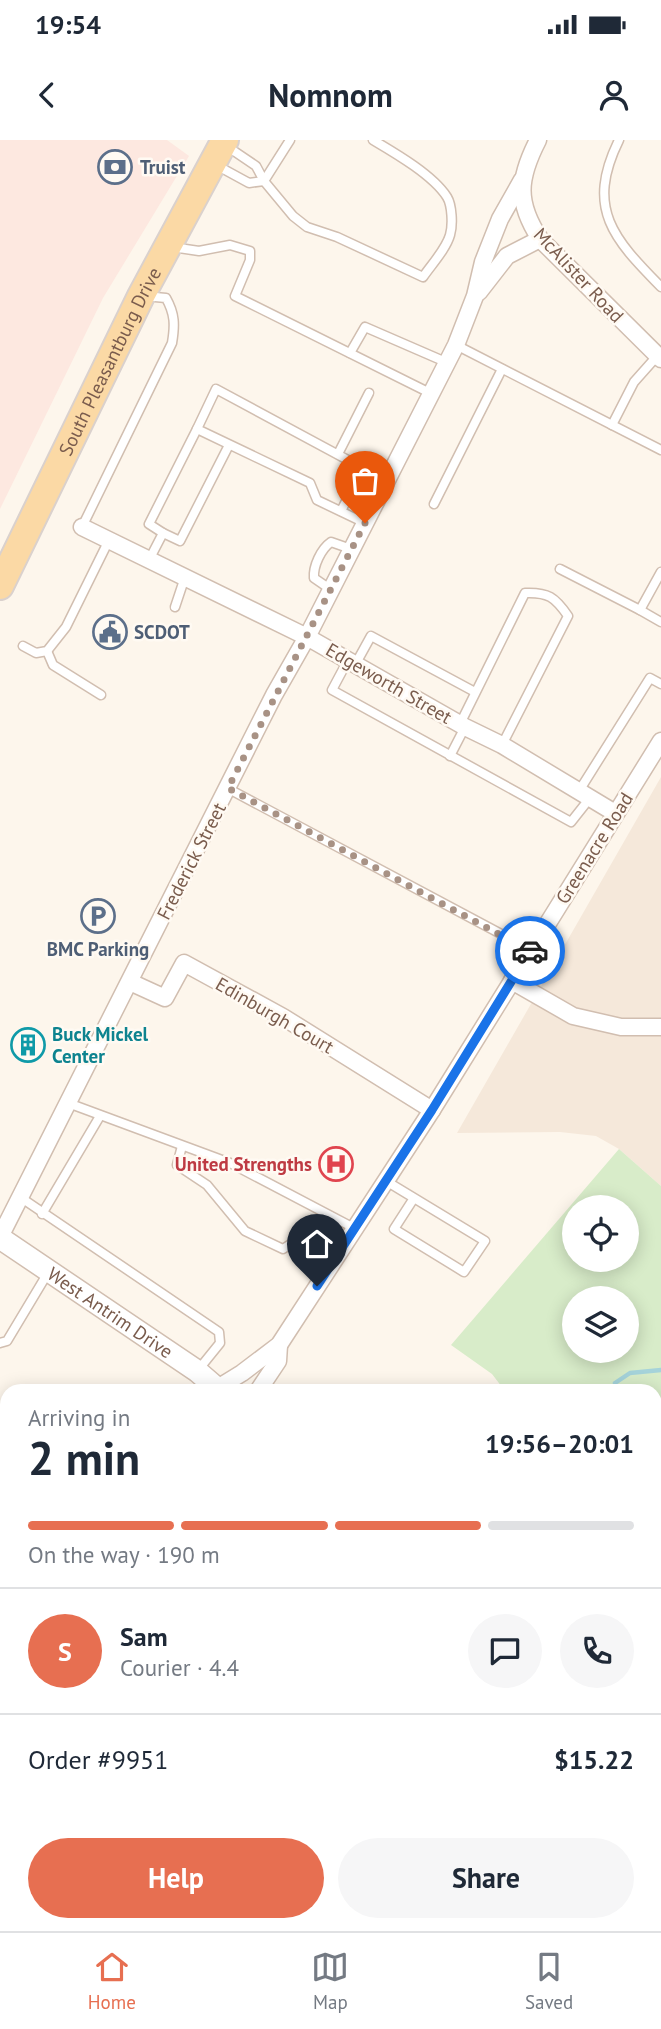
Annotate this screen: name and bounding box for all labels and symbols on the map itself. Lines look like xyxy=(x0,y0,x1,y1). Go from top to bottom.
bank icon: Truist xyxy=(96,148,134,186)
place label: Truist xyxy=(140,155,186,179)
street label: McAlister Road xyxy=(529,223,629,327)
street label: South Pleasantburg Drive xyxy=(53,263,166,459)
pin xyxy=(335,451,395,523)
public building icon: SCDOT xyxy=(91,613,129,651)
place label: SCDOT xyxy=(134,620,190,644)
street label: Edgeworth Street xyxy=(322,637,457,729)
street label: Greenacre Road xyxy=(550,788,638,908)
street label: Frederick Street xyxy=(151,798,231,924)
parking icon: BMC Parking xyxy=(79,897,117,935)
courier xyxy=(495,916,565,986)
place label: BMC Parking xyxy=(47,937,149,961)
street label: Edinburgh Court xyxy=(212,971,339,1059)
place label: Buck Mickel Center xyxy=(52,1022,149,1068)
building icon: Buck Mickel Center xyxy=(9,1026,47,1064)
hospital icon: United Strengths xyxy=(317,1145,355,1183)
place label: United Strengths xyxy=(175,1152,312,1176)
pin xyxy=(287,1214,347,1286)
street label: West Antrim Drive xyxy=(43,1262,178,1363)

